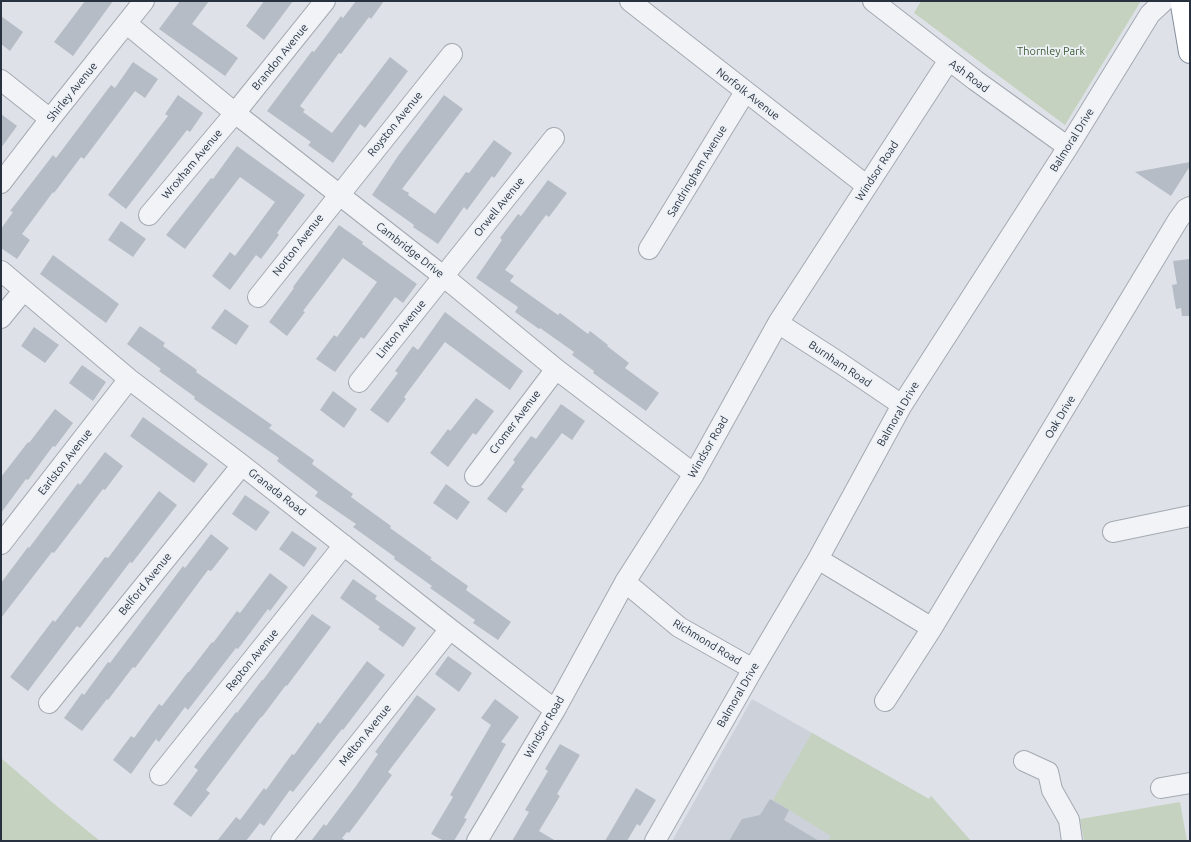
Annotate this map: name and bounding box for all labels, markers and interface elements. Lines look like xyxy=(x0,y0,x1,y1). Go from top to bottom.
street label: Brandon Avenue xyxy=(249,21,311,93)
park label: Thornley Park xyxy=(1017,44,1085,58)
street label: Ash Road xyxy=(947,57,991,95)
street label: Shirley Avenue xyxy=(44,60,100,124)
street label: Norfolk Avenue xyxy=(714,65,782,123)
street label: Royston Avenue xyxy=(365,89,425,159)
street label: Balmoral Drive xyxy=(1047,106,1097,174)
street label: Sandringham Avenue xyxy=(664,123,730,219)
street label: Wroxham Avenue xyxy=(159,126,225,202)
street label: Windsor Road xyxy=(853,138,901,204)
street label: Orwell Avenue xyxy=(471,175,527,239)
street label: Norton Avenue xyxy=(270,211,326,279)
street label: Cambridge Drive xyxy=(373,219,447,281)
street label: Linton Avenue xyxy=(373,297,429,361)
street label: Burnham Road xyxy=(806,338,874,390)
street label: Balmoral Drive xyxy=(874,379,922,449)
street label: Cromer Avenue xyxy=(487,387,543,457)
street label: Oak Drive xyxy=(1042,393,1078,441)
street label: Windsor Road xyxy=(685,414,731,480)
street label: Earlston Avenue xyxy=(35,426,95,498)
street label: Granada Road xyxy=(246,466,308,518)
street label: Belford Avenue xyxy=(116,550,174,618)
street label: Richmond Road xyxy=(670,616,744,668)
street label: Repton Avenue xyxy=(223,626,281,694)
street label: Balmoral Drive xyxy=(714,660,762,730)
street label: Windsor Road xyxy=(521,694,567,760)
street label: Melton Avenue xyxy=(336,702,394,768)

